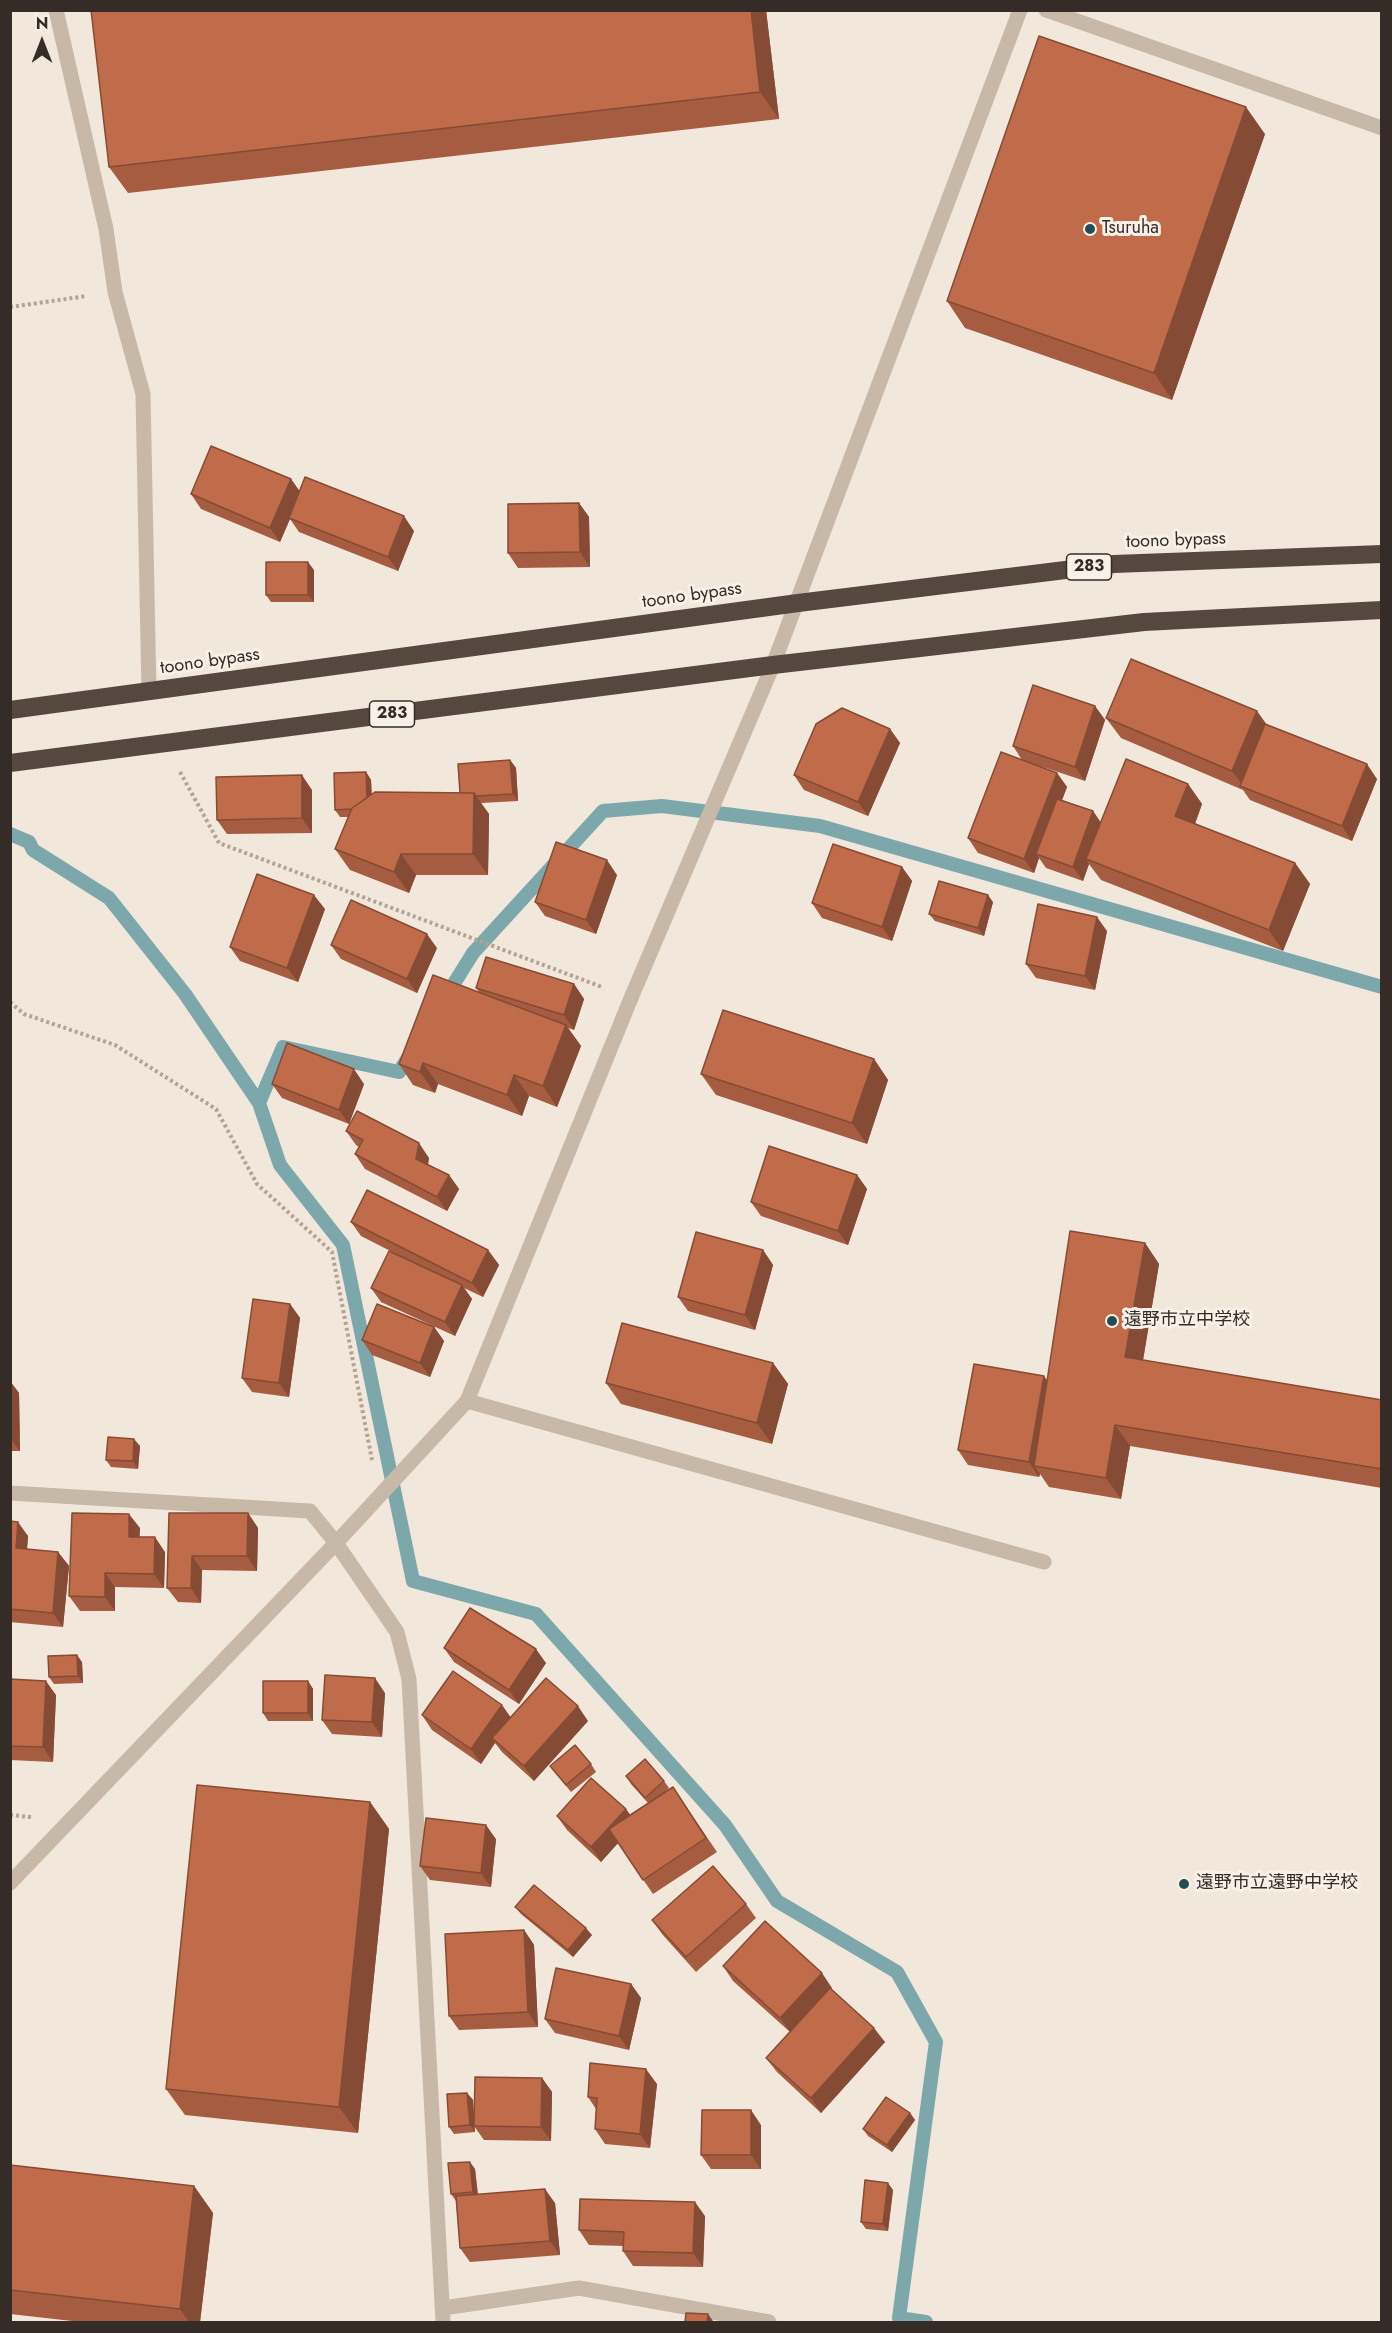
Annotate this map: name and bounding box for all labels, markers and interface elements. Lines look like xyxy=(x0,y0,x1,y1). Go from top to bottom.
north arrow xyxy=(12,12,72,72)
text: N xyxy=(36,12,48,35)
place label: Tsuruha xyxy=(1102,218,1159,240)
marker: Tsuruha xyxy=(1083,222,1097,236)
street label: toono bypass xyxy=(1126,528,1226,554)
road number: 283 xyxy=(1066,554,1112,580)
street label: toono bypass xyxy=(641,578,743,614)
street label: toono bypass xyxy=(159,644,261,680)
road number: 283 xyxy=(370,701,414,727)
place label: 遠野市立中学校 xyxy=(1124,1310,1250,1332)
marker: 遠野市立中学校 xyxy=(1105,1314,1119,1328)
place label: 遠野市立遠野中学校 xyxy=(1196,1873,1358,1895)
marker: 遠野市立遠野中学校 xyxy=(1177,1877,1191,1891)

